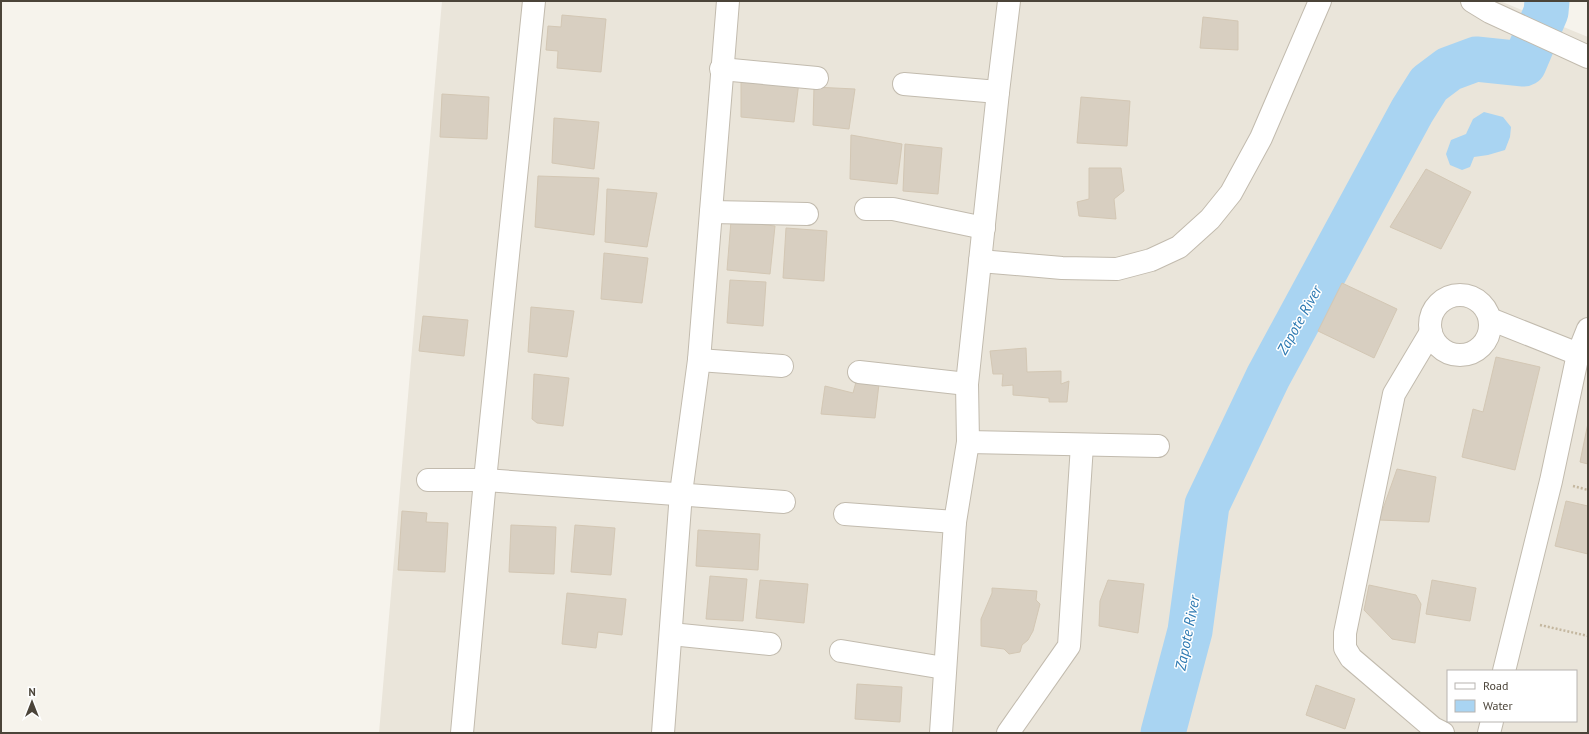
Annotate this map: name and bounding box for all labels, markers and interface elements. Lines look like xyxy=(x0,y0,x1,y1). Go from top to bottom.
water label: Zapote River xyxy=(1272,281,1326,359)
water label: Zapote River xyxy=(1170,593,1204,673)
legend xyxy=(1447,670,1577,722)
text: Road xyxy=(1483,678,1508,693)
north arrow xyxy=(12,682,52,722)
text: N xyxy=(28,685,36,699)
text: Water xyxy=(1483,698,1513,713)

